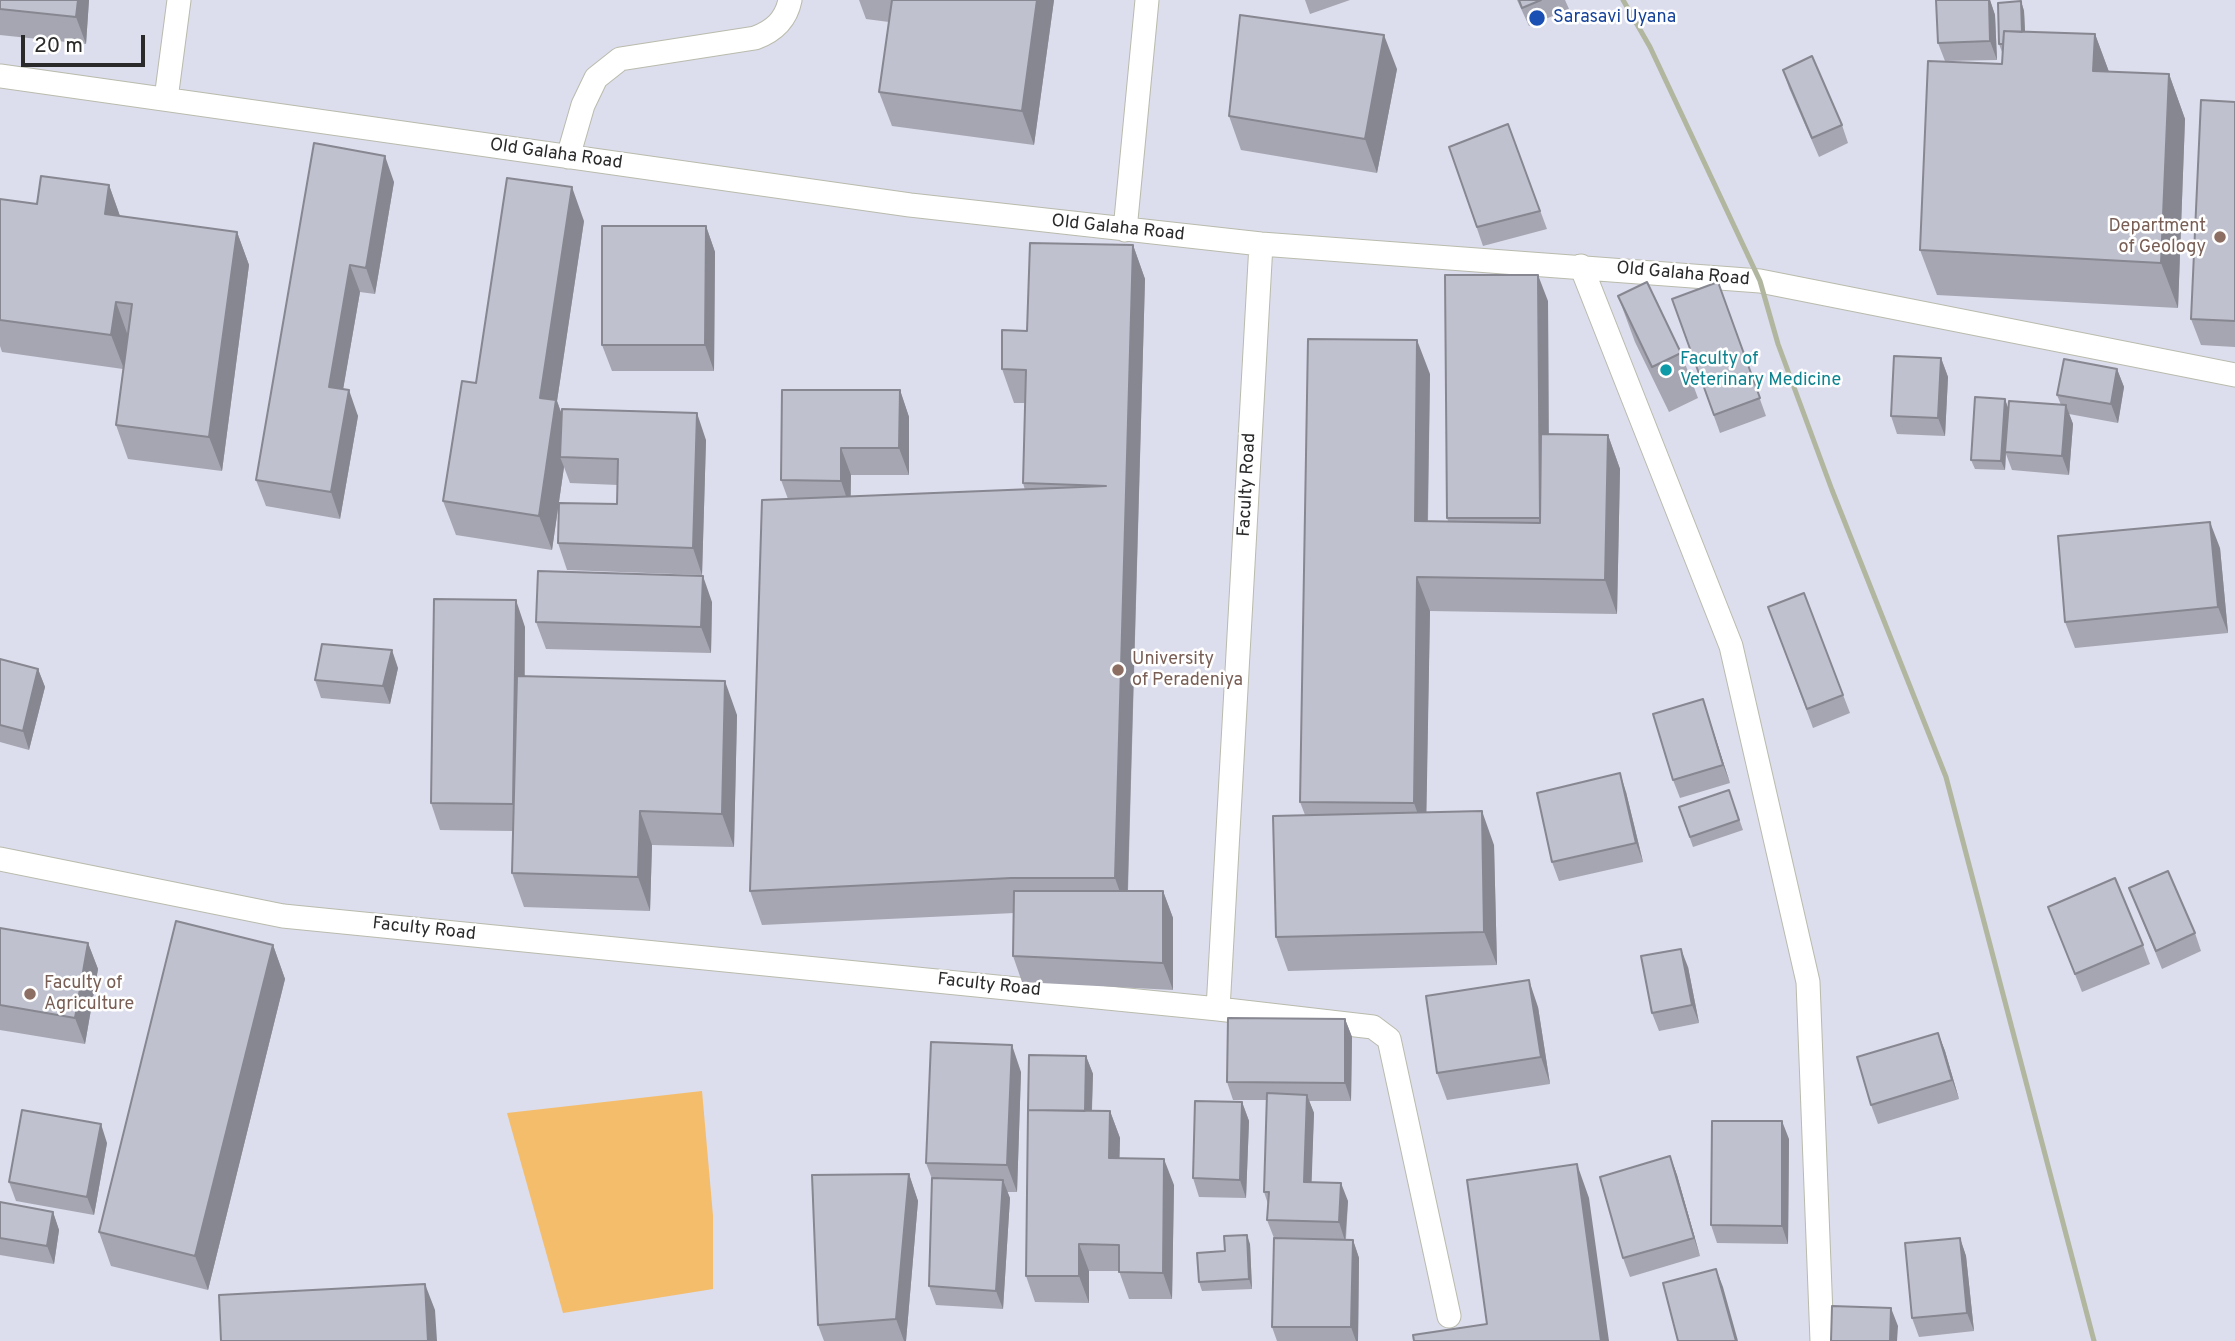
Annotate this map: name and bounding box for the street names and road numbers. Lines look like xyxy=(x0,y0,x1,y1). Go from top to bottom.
street label: Old Galaha Road xyxy=(488,135,624,175)
street label: Old Galaha Road xyxy=(1050,211,1186,247)
street label: Old Galaha Road xyxy=(1615,258,1751,292)
street label: Faculty Road xyxy=(1234,433,1262,537)
street label: Faculty Road xyxy=(371,914,477,946)
street label: Faculty Road xyxy=(936,970,1042,1002)

